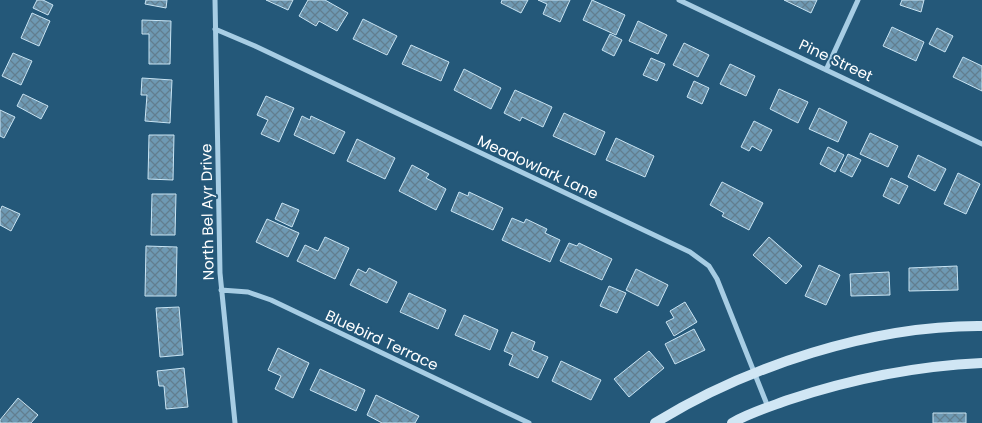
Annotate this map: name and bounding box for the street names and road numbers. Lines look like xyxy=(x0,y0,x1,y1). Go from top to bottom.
street label: Pine Street xyxy=(796,34,876,86)
street label: Meadowlark Lane xyxy=(474,130,602,204)
street label: North Bel Ayr Drive xyxy=(195,143,219,281)
street label: Bluebird Terrace xyxy=(322,305,442,375)

